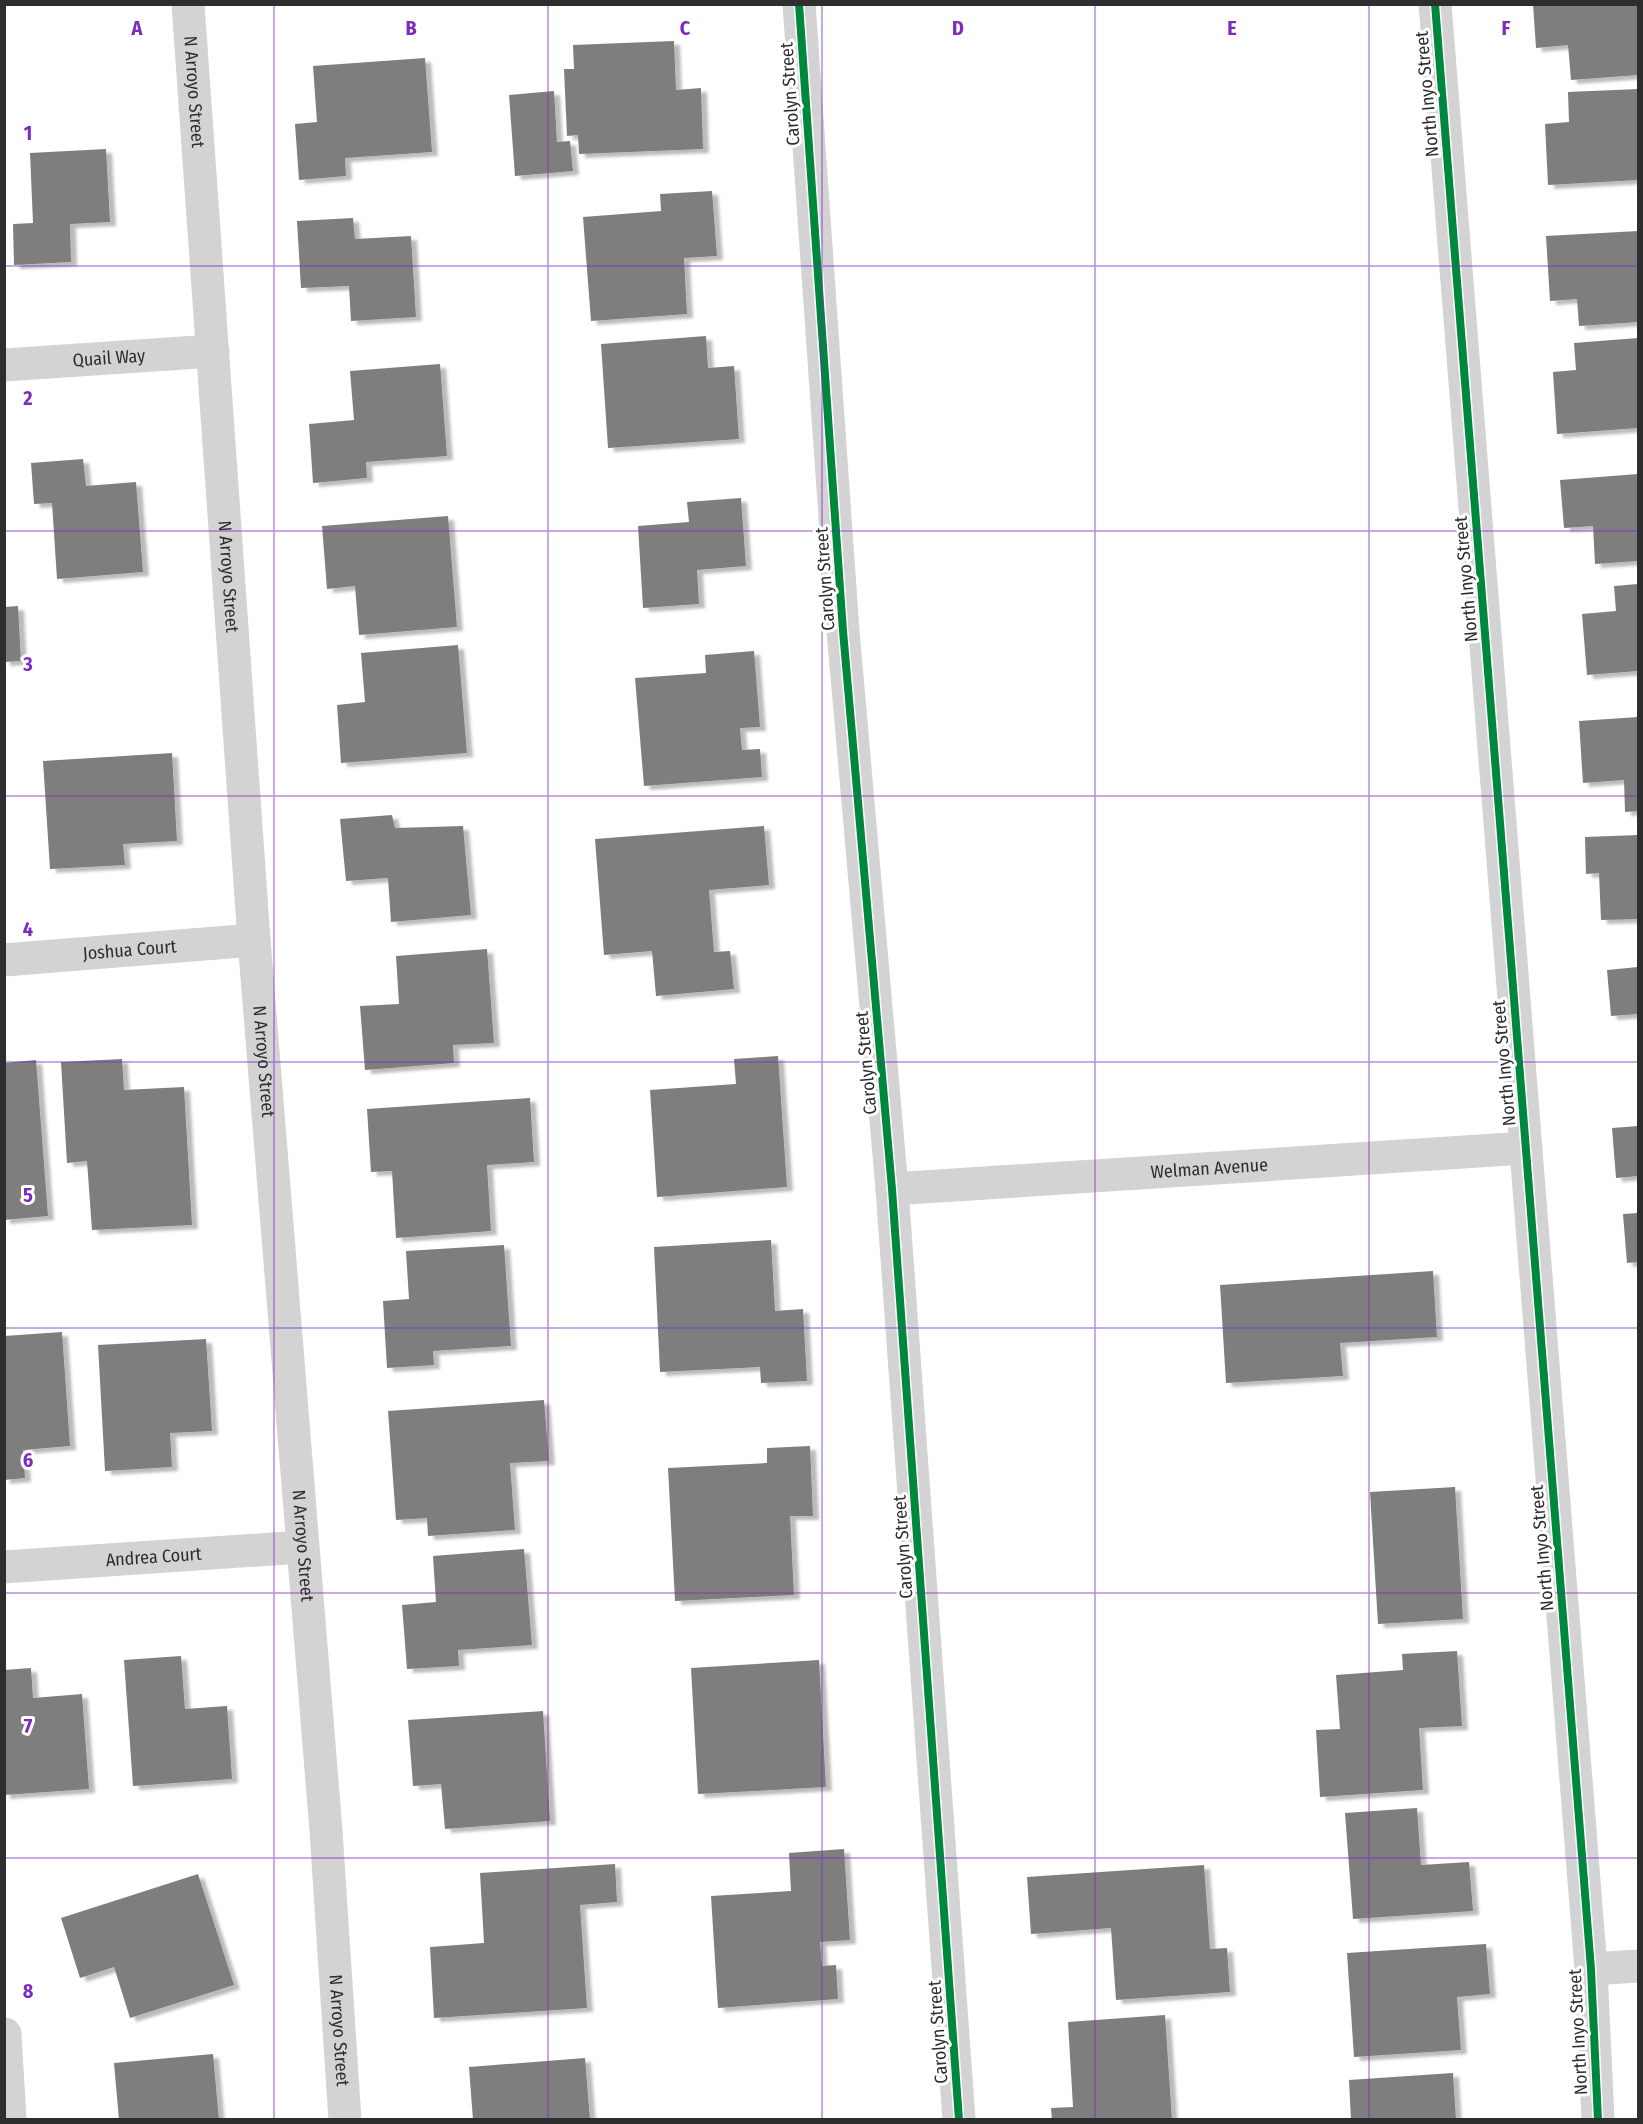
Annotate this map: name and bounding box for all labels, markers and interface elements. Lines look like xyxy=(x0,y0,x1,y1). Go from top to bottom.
text: A xyxy=(131,16,144,40)
text: B xyxy=(405,16,417,40)
text: C xyxy=(680,16,691,40)
text: D xyxy=(952,16,964,40)
text: E xyxy=(1227,16,1237,40)
text: F xyxy=(1502,16,1511,40)
street label: North Inyo Street xyxy=(1411,30,1443,158)
street label: N Arroyo Street xyxy=(179,35,209,149)
street label: Carolyn Street xyxy=(775,41,805,146)
text: 1 xyxy=(24,121,32,145)
street label: Quail Way xyxy=(72,345,146,371)
text: 2 xyxy=(22,386,33,410)
street label: North Inyo Street xyxy=(1450,515,1482,643)
street label: N Arroyo Street xyxy=(213,520,243,633)
street label: Carolyn Street xyxy=(810,526,840,631)
text: 3 xyxy=(22,652,33,676)
text: 4 xyxy=(23,917,33,941)
street label: Joshua Court xyxy=(82,935,177,965)
street label: North Inyo Street xyxy=(1488,999,1520,1127)
street label: N Arroyo Street xyxy=(248,1005,279,1118)
street label: Carolyn Street xyxy=(851,1010,881,1116)
street label: Welman Avenue xyxy=(1150,1154,1269,1183)
text: 5 xyxy=(23,1183,33,1207)
text: 6 xyxy=(23,1448,33,1472)
street label: North Inyo Street xyxy=(1526,1484,1558,1612)
street label: N Arroyo Street xyxy=(287,1489,318,1603)
street label: Carolyn Street xyxy=(888,1494,918,1599)
street label: Andrea Court xyxy=(105,1543,202,1571)
text: 7 xyxy=(24,1714,33,1738)
street label: North Inyo Street xyxy=(1564,1968,1592,2096)
street label: N Arroyo Street xyxy=(324,1974,354,2087)
text: 8 xyxy=(23,1979,34,2003)
street label: Carolyn Street xyxy=(923,1979,953,2084)

